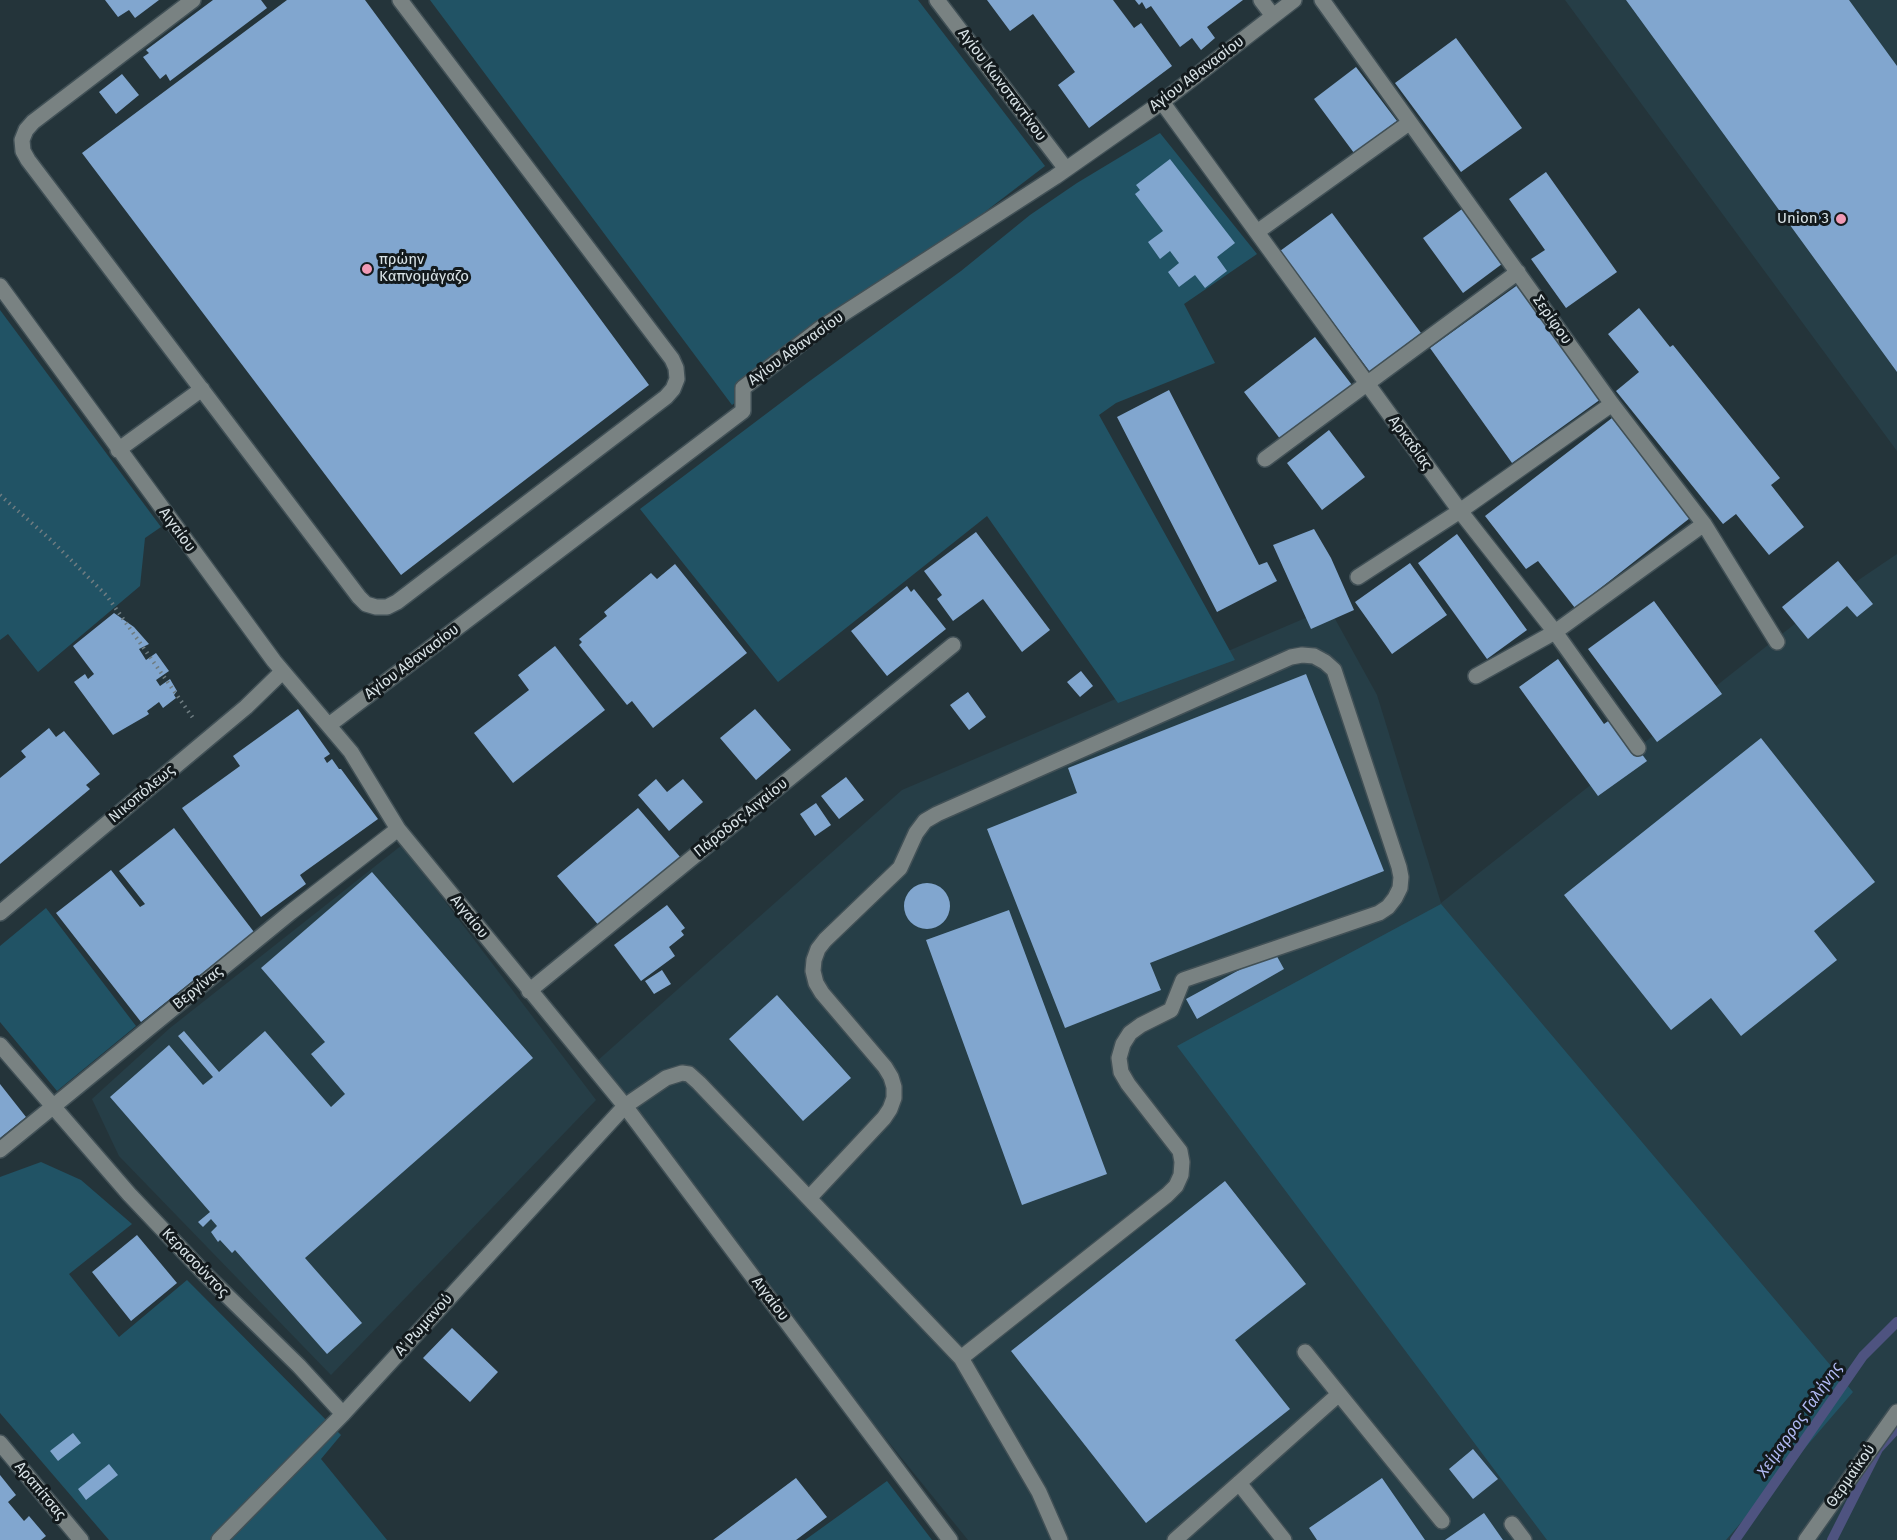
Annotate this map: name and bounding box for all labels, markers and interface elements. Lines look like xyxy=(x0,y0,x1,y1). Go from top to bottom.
street label: Αγίου Κωνσταντίνου xyxy=(954,25,1050,145)
street label: Αγίου Αθανασίου xyxy=(1146,33,1248,115)
place label: Union 3 xyxy=(1777,210,1829,228)
marker: Union 3 xyxy=(1834,212,1848,226)
place label: πρώην Καπνομάγαζο xyxy=(379,251,469,286)
marker: πρώην Καπνομάγαζο xyxy=(360,262,374,276)
street label: Σερίφου xyxy=(1529,292,1575,348)
street label: Αγίου Αθανασίου xyxy=(745,308,847,390)
street label: Αρκαδίας xyxy=(1384,412,1436,474)
street label: Αιγαίου xyxy=(155,504,199,556)
street label: Αγίου Αθανασίου xyxy=(361,621,463,703)
street label: Νικοπόλεως xyxy=(105,761,179,827)
street label: Πάροδος Αιγαίου xyxy=(691,775,791,861)
street label: Αιγαίου xyxy=(446,892,492,942)
street label: Βεργίνας xyxy=(169,962,227,1014)
street label: Κερασούντος xyxy=(158,1225,232,1301)
street label: Αιγαίου xyxy=(748,1273,792,1325)
street label: Α΄ Ρωμανού xyxy=(392,1290,456,1360)
water label: Χείμαρρος Γαλήνης xyxy=(1753,1359,1847,1481)
street label: Θερμαϊκού xyxy=(1823,1441,1879,1511)
street label: Αραπίτσας xyxy=(11,1458,69,1524)

